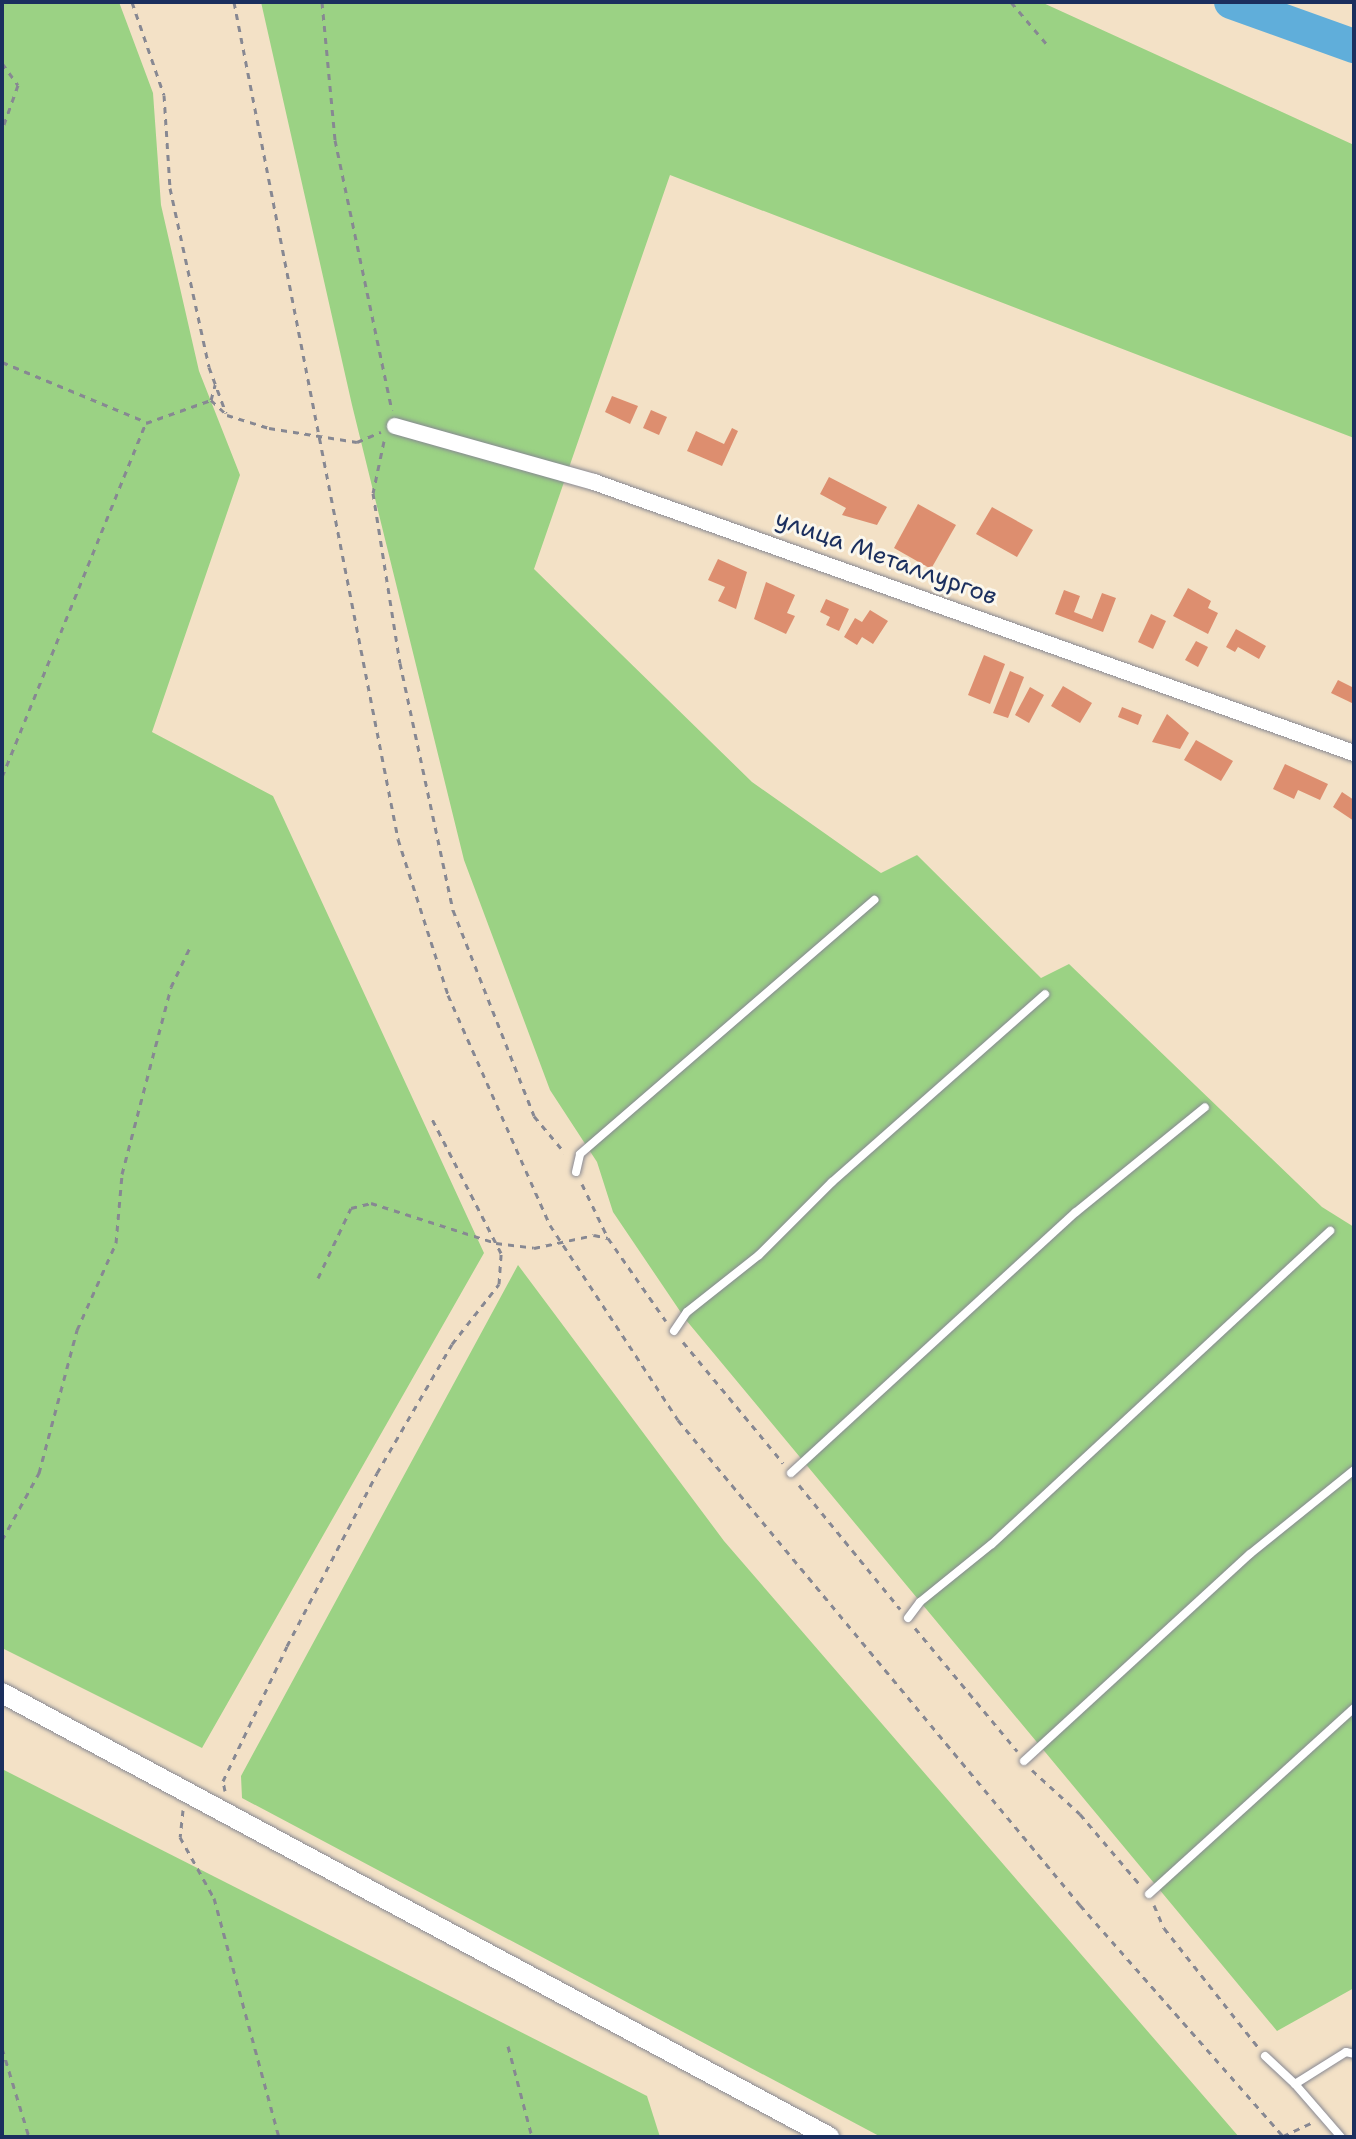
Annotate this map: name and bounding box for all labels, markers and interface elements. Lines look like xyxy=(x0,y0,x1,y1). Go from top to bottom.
street label: улица Металлургов xyxy=(771,504,1001,612)

